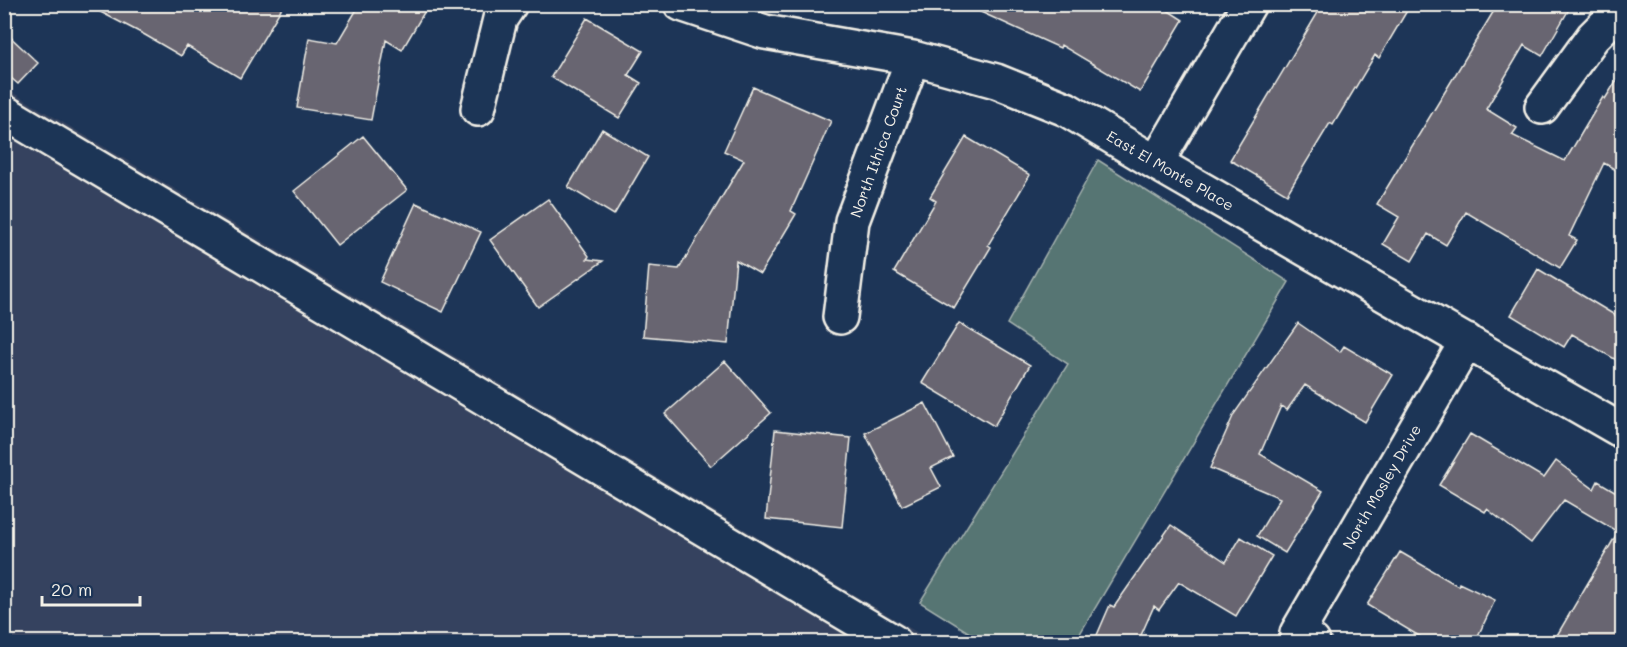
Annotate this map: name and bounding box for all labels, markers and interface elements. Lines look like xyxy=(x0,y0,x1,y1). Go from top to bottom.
street label: North Ithica Court xyxy=(845,83,911,220)
street label: East El Monte Place xyxy=(1103,125,1238,215)
street label: North Mosley Drive xyxy=(1337,421,1425,552)
scale bar xyxy=(42,569,140,607)
text: 20 m xyxy=(51,577,92,601)

